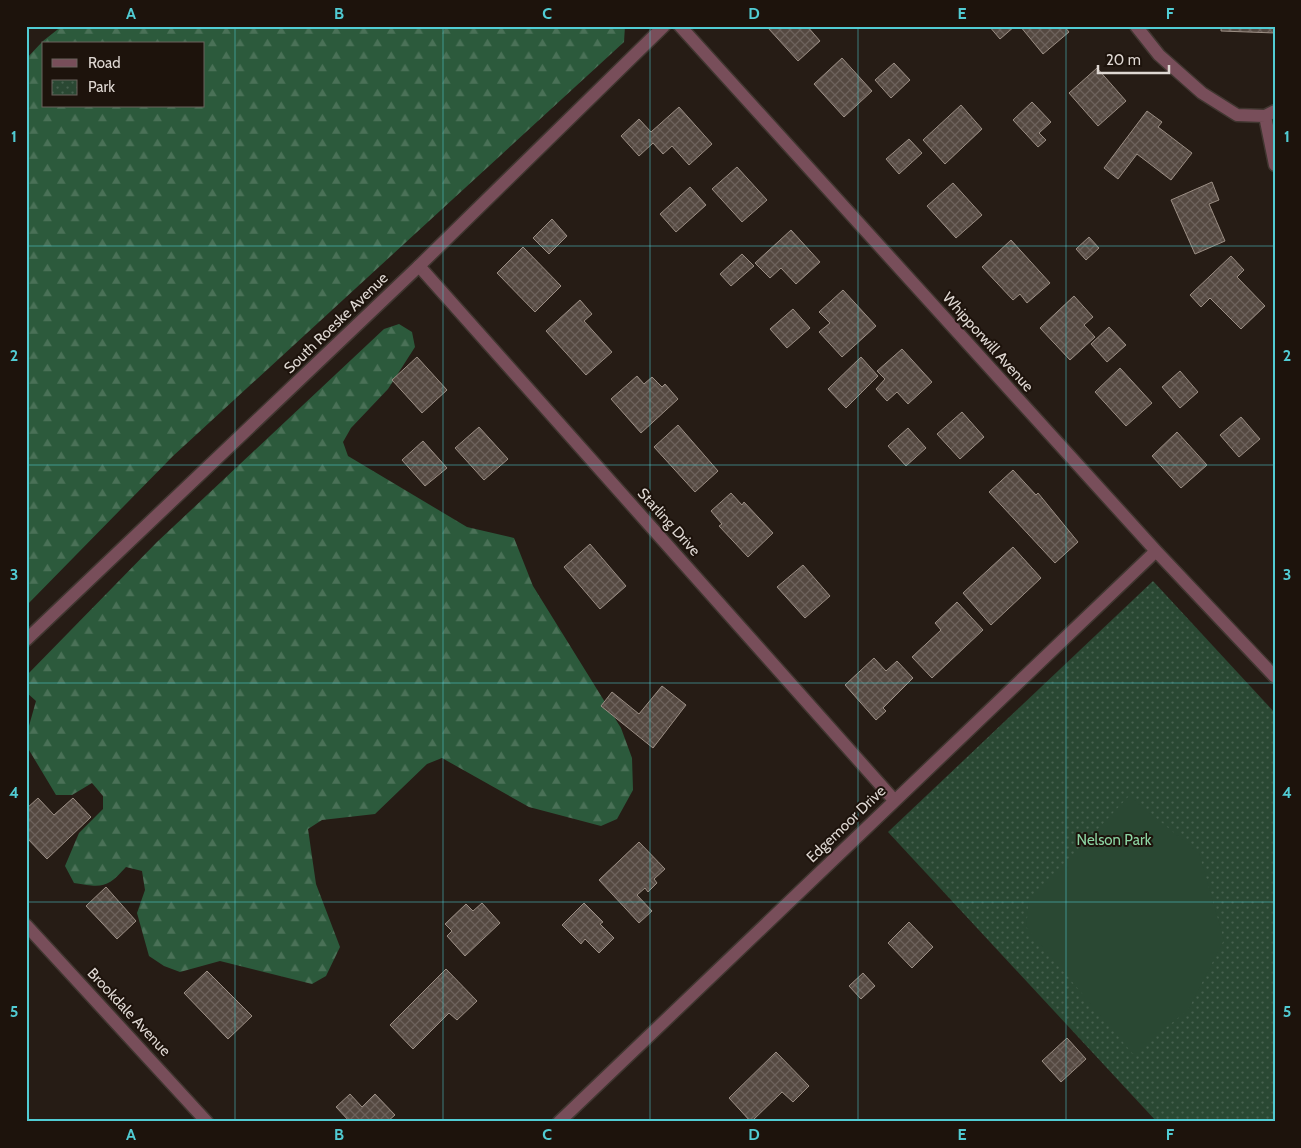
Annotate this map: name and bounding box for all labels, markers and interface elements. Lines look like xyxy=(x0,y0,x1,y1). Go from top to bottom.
text: A xyxy=(126,4,136,23)
text: B xyxy=(334,4,344,23)
text: C xyxy=(542,4,552,23)
text: D xyxy=(748,4,760,23)
text: E xyxy=(957,4,967,23)
text: F xyxy=(1166,4,1175,23)
legend xyxy=(42,42,205,108)
scale bar xyxy=(1098,42,1170,74)
text: 20 m xyxy=(1106,51,1141,69)
text: Road xyxy=(88,54,121,72)
text: Park xyxy=(88,78,115,96)
text: 1 xyxy=(11,127,17,146)
text: 1 xyxy=(1284,127,1290,146)
street label: South Roeske Avenue xyxy=(280,269,392,377)
street label: Whipporwill Avenue xyxy=(939,289,1037,396)
text: 2 xyxy=(10,346,18,365)
text: 2 xyxy=(1283,346,1291,365)
street label: Starling Drive xyxy=(634,484,704,560)
text: 3 xyxy=(10,565,18,584)
text: 3 xyxy=(1283,565,1291,584)
street label: Edgemoor Drive xyxy=(803,782,890,866)
text: 4 xyxy=(9,783,19,802)
text: 4 xyxy=(1282,783,1292,802)
park label: Nelson Park xyxy=(1077,831,1152,849)
street label: Brookdale Avenue xyxy=(84,964,175,1060)
text: 5 xyxy=(10,1002,18,1021)
text: 5 xyxy=(1283,1002,1291,1021)
text: A xyxy=(126,1125,136,1144)
text: B xyxy=(334,1125,344,1144)
text: C xyxy=(542,1125,552,1144)
text: D xyxy=(748,1125,760,1144)
text: E xyxy=(957,1125,967,1144)
text: F xyxy=(1166,1125,1175,1144)

